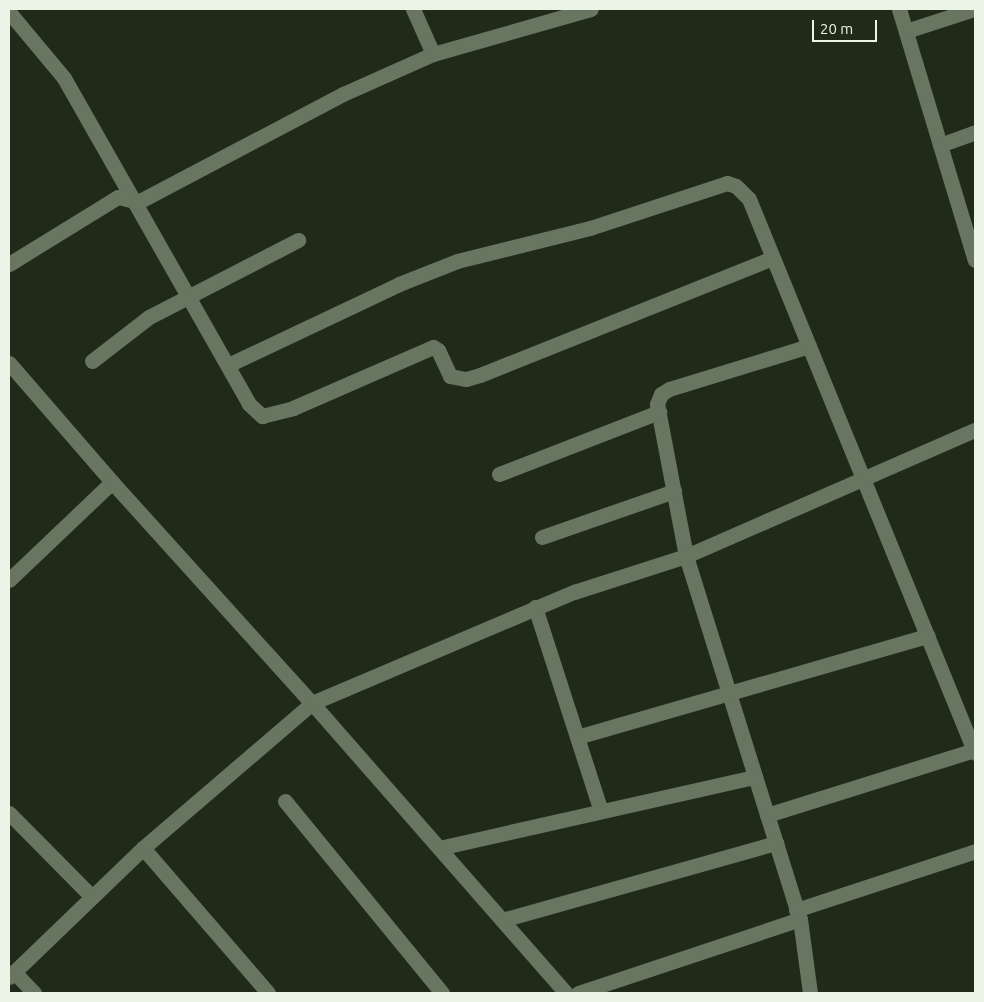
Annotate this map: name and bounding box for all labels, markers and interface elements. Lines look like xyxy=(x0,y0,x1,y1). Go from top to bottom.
scale bar xyxy=(814,10,879,42)
text: 20 m xyxy=(820,20,853,37)

